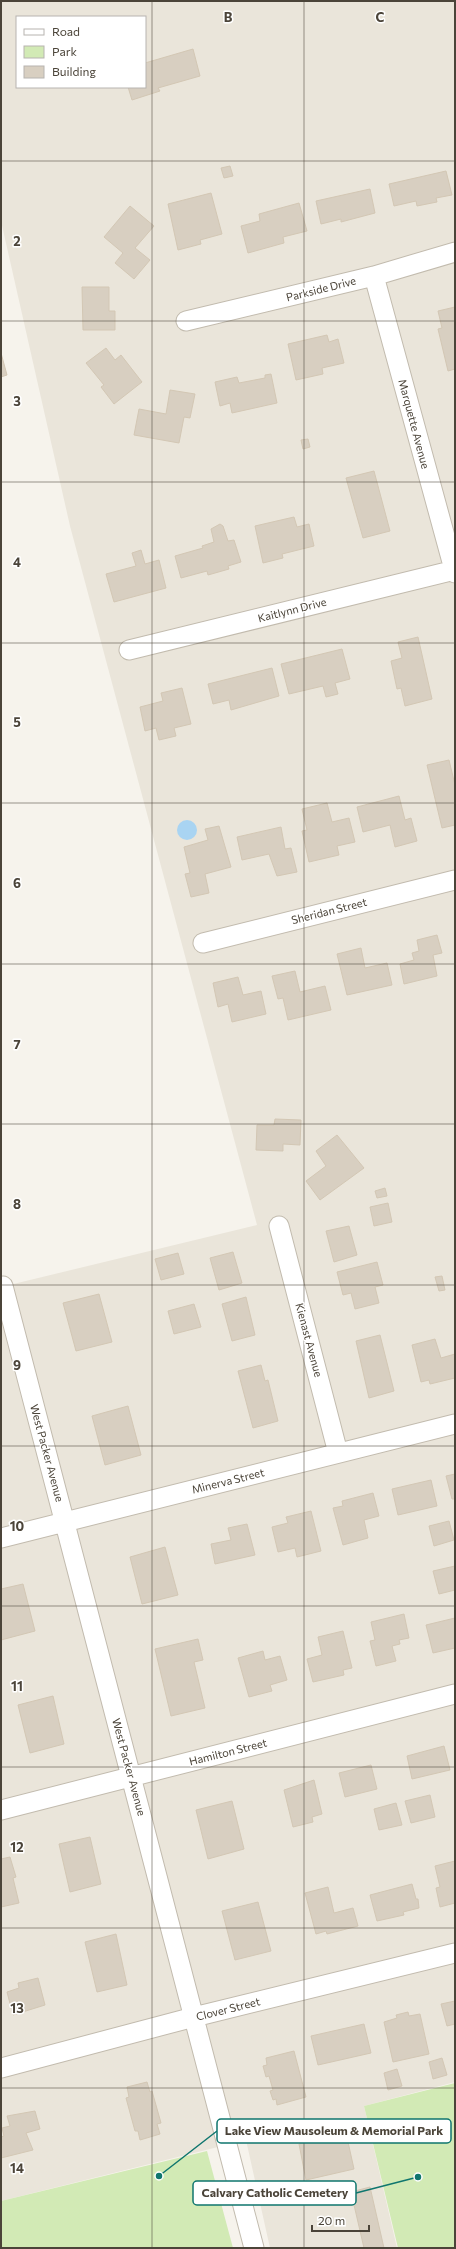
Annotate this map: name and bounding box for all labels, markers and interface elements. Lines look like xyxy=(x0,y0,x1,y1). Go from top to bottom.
text: B xyxy=(224,9,233,25)
text: C xyxy=(376,9,385,25)
legend xyxy=(16,16,146,88)
text: Road xyxy=(52,24,80,38)
text: Park xyxy=(52,44,78,58)
text: Building xyxy=(52,64,96,78)
text: 2 xyxy=(13,233,21,249)
street label: Parkside Drive xyxy=(285,273,357,303)
street label: Marquette Avenue xyxy=(396,378,433,470)
text: 3 xyxy=(13,393,21,409)
text: 4 xyxy=(13,554,21,570)
street label: Kaitlynn Drive xyxy=(256,595,328,624)
text: 5 xyxy=(13,714,21,730)
text: 6 xyxy=(13,875,21,891)
street label: Sheridan Street xyxy=(290,895,368,926)
text: 7 xyxy=(13,1036,21,1052)
text: 8 xyxy=(13,1196,21,1212)
street label: Kienast Avenue xyxy=(293,1301,326,1379)
text: 9 xyxy=(13,1357,21,1373)
street label: West Packer Avenue xyxy=(28,1403,67,1503)
street label: Minerva Street xyxy=(190,1465,266,1496)
text: 10 xyxy=(10,1518,25,1534)
text: 11 xyxy=(11,1678,23,1694)
street label: West Packer Avenue xyxy=(110,1717,149,1817)
street label: Hamilton Street xyxy=(188,1735,269,1767)
text: 12 xyxy=(10,1839,24,1855)
street label: Clover Street xyxy=(194,1994,262,2023)
text: 13 xyxy=(10,2000,24,2016)
callout: Lake View Mausoleum & Memorial Park xyxy=(217,2119,451,2143)
text: Lake View Mausoleum & Memorial Park xyxy=(225,2123,443,2137)
text: 14 xyxy=(10,2160,24,2176)
callout: Calvary Catholic Cemetery xyxy=(193,2181,356,2205)
text: Calvary Catholic Cemetery xyxy=(202,2185,349,2199)
scale bar xyxy=(312,2207,369,2233)
text: 20 m xyxy=(318,2213,345,2227)

